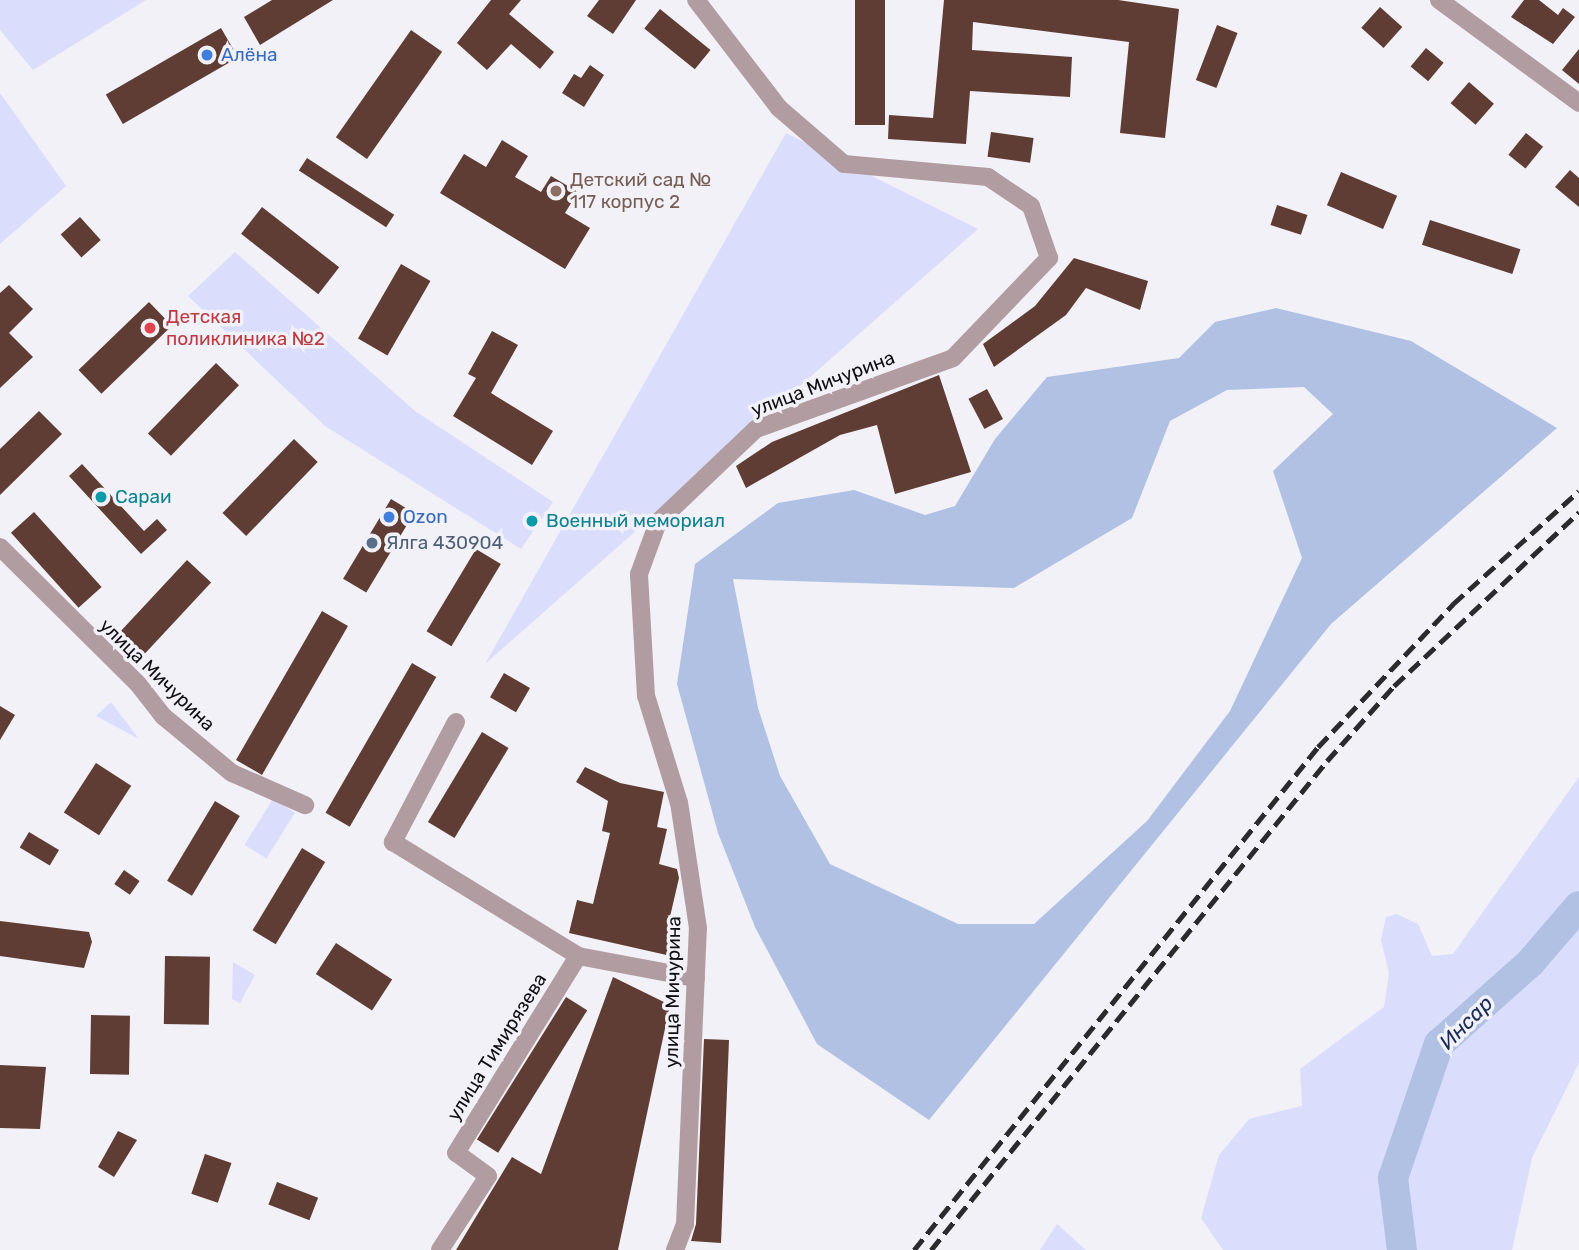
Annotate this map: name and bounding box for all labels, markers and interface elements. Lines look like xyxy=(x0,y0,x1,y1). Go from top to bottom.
place label: Алёна xyxy=(221,44,277,66)
marker: Алёна xyxy=(199,47,215,63)
place label: Детский сад № 117 корпус 2 xyxy=(570,169,711,213)
marker: Детский сад № 117 корпус 2 xyxy=(548,183,564,199)
place label: Детская поликлиника №2 xyxy=(166,306,325,350)
marker: Детская поликлиника №2 xyxy=(140,318,160,338)
street label: улица Мичурина xyxy=(748,346,898,422)
place label: Сараи xyxy=(115,486,172,508)
marker: Сараи xyxy=(93,489,109,505)
place label: Ozon xyxy=(403,506,448,528)
marker: Ozon xyxy=(381,509,397,525)
place label: Военный мемориал xyxy=(546,510,725,532)
marker: Военный мемориал xyxy=(524,513,540,529)
place label: Ялга 430904 xyxy=(386,532,503,554)
marker: Ялга 430904 xyxy=(364,535,380,551)
street label: улица Мичурина xyxy=(94,614,220,736)
street label: улица Мичурина xyxy=(660,916,686,1068)
street label: улица Тимирязева xyxy=(442,969,552,1125)
water label: Инсар xyxy=(1434,991,1498,1055)

